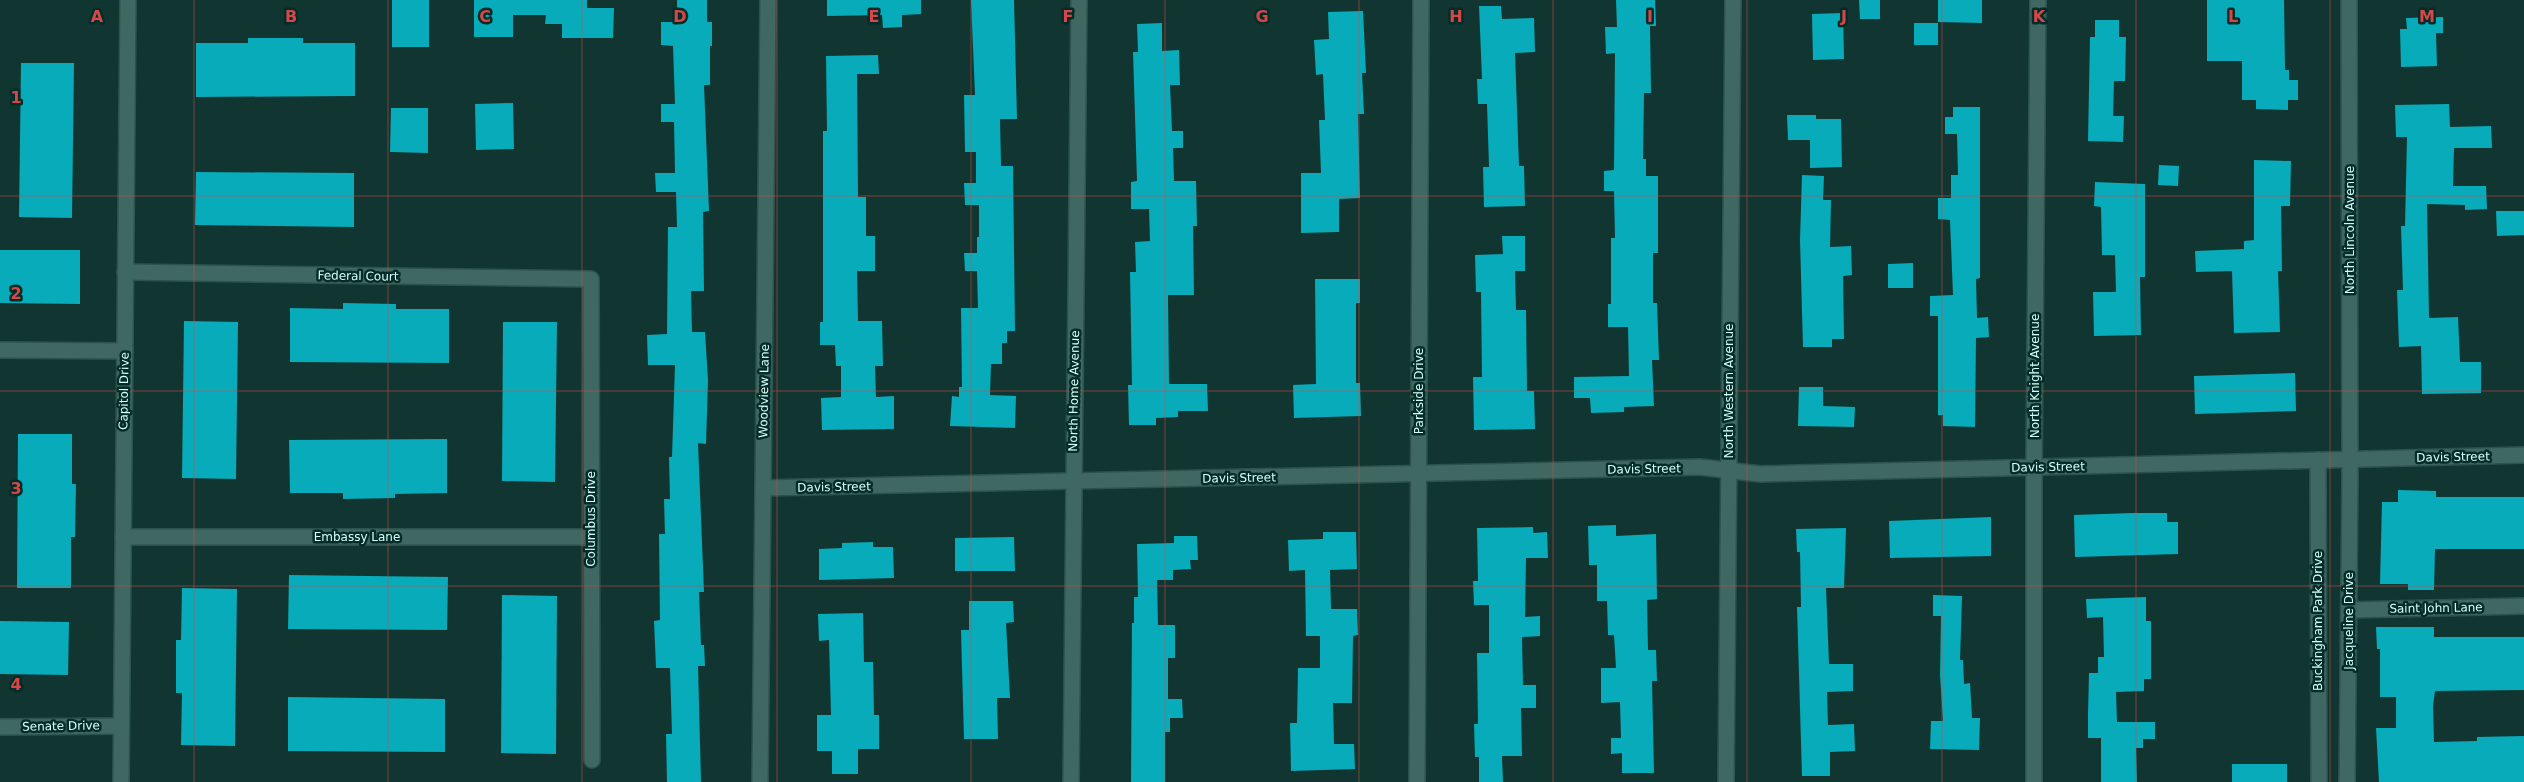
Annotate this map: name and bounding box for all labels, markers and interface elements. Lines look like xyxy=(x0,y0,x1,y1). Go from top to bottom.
text: A xyxy=(91,7,104,26)
text: B xyxy=(285,7,297,26)
text: C xyxy=(479,7,491,26)
text: D xyxy=(673,7,687,26)
text: E xyxy=(869,7,879,26)
text: F xyxy=(1063,7,1073,26)
text: G xyxy=(1255,7,1269,26)
text: H xyxy=(1449,7,1463,26)
text: I xyxy=(1647,7,1653,26)
text: J xyxy=(1840,7,1847,26)
text: K xyxy=(2033,7,2046,26)
text: L xyxy=(2228,7,2238,26)
text: M xyxy=(2419,7,2435,26)
text: 1 xyxy=(10,88,22,107)
street label: North Lincoln Avenue xyxy=(2343,166,2357,294)
street label: Federal Court xyxy=(317,268,399,284)
text: 2 xyxy=(10,284,22,303)
street label: North Knight Avenue xyxy=(2028,314,2042,438)
street label: North Western Avenue xyxy=(1722,324,1736,459)
street label: North Home Avenue xyxy=(1066,330,1082,452)
street label: Woodview Lane xyxy=(756,344,772,438)
street label: Parkside Drive xyxy=(1412,348,1426,434)
street label: Capitol Drive xyxy=(116,352,132,430)
street label: Davis Street xyxy=(2416,449,2490,465)
street label: Davis Street xyxy=(2011,459,2085,475)
street label: Davis Street xyxy=(1607,461,1681,477)
street label: Davis Street xyxy=(1202,470,1276,486)
street label: Columbus Drive xyxy=(584,471,598,567)
text: 3 xyxy=(10,479,22,498)
street label: Davis Street xyxy=(797,479,871,495)
street label: Embassy Lane xyxy=(314,530,400,544)
street label: Buckingham Park Drive xyxy=(2311,551,2325,691)
street label: Jacqueline Drive xyxy=(2342,572,2356,671)
street label: Saint John Lane xyxy=(2389,600,2483,616)
text: 4 xyxy=(10,675,22,694)
street label: Senate Drive xyxy=(22,718,100,734)

